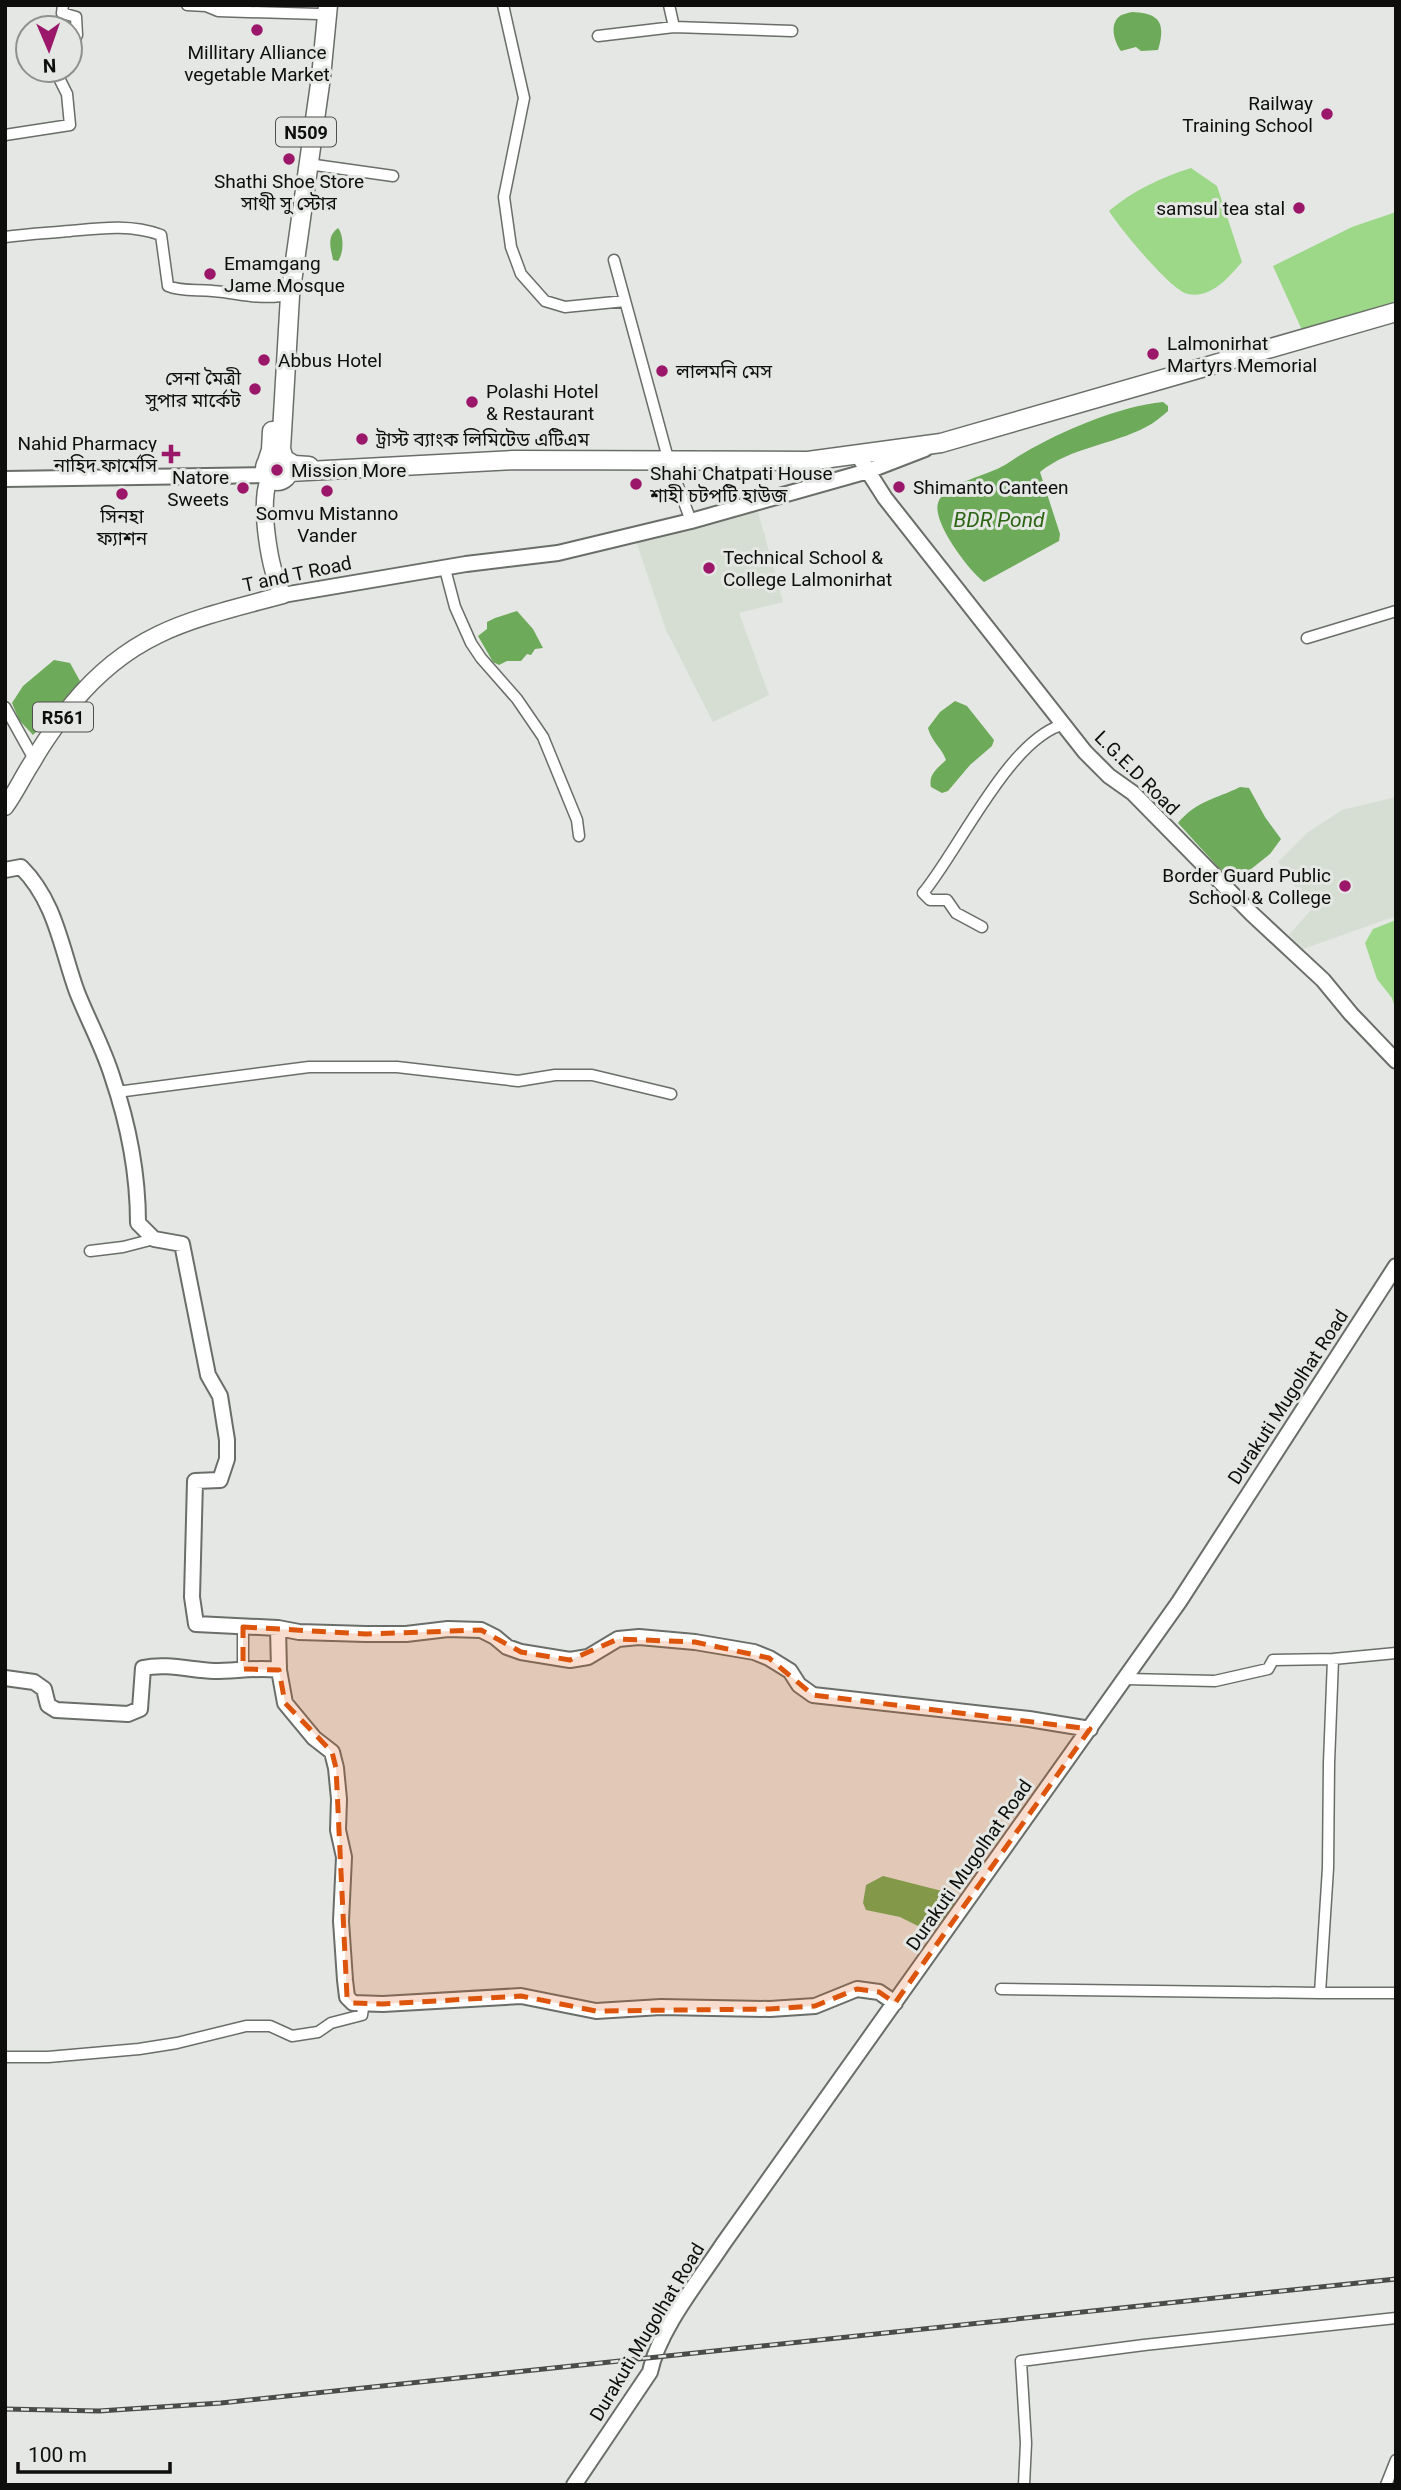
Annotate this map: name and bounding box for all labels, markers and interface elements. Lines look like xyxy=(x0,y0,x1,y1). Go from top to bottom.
north arrow xyxy=(14,14,84,84)
marker: Millitary Alliance vegetable Market xyxy=(249,22,265,38)
place label: Millitary Alliance vegetable Market xyxy=(184,41,330,86)
text: N xyxy=(42,54,57,77)
place label: Railway Training School xyxy=(1182,92,1313,137)
marker: Railway Training School xyxy=(1319,106,1335,122)
road number: N509 xyxy=(276,118,336,146)
marker: Shathi Shoe Store সাথী সু স্টোর xyxy=(281,151,297,167)
place label: Shathi Shoe Store সাথী সু স্টোর xyxy=(214,170,364,215)
place label: samsul tea stal xyxy=(1156,197,1285,220)
marker: samsul tea stal xyxy=(1291,200,1307,216)
place label: Emamgang Jame Mosque xyxy=(224,252,345,297)
marker: Emamgang Jame Mosque xyxy=(202,266,218,282)
place label: Lalmonirhat Martyrs Memorial xyxy=(1167,332,1317,377)
marker: Lalmonirhat Martyrs Memorial xyxy=(1145,346,1161,362)
place label: Abbus Hotel xyxy=(278,349,382,372)
marker: Abbus Hotel xyxy=(256,352,272,368)
place label: লালমনি মেস xyxy=(675,360,773,383)
marker: লালমনি মেস xyxy=(654,363,670,379)
place label: সেনা মৈত্রী সুপার মার্কেট xyxy=(144,367,242,412)
place label: Polashi Hotel & Restaurant xyxy=(486,380,599,425)
marker: সেনা মৈত্রী সুপার মার্কেট xyxy=(247,381,263,397)
marker: Polashi Hotel & Restaurant xyxy=(464,394,480,410)
place label: ট্রাস্ট ব্যাংক লিমিটেড এটিএম xyxy=(375,428,590,451)
marker: ট্রাস্ট ব্যাংক লিমিটেড এটিএম xyxy=(354,431,370,447)
place label: Nahid Pharmacy নাহিদ ফার্মেসি xyxy=(17,432,158,477)
marker: Nahid Pharmacy নাহিদ ফার্মেসি xyxy=(163,446,179,462)
place label: Mission More xyxy=(291,459,406,482)
marker: Mission More xyxy=(269,462,285,478)
place label: Shahi Chatpati House শাহী চটপটি হাউজ xyxy=(649,462,833,507)
place label: Natore Sweets xyxy=(167,466,229,511)
marker: Shahi Chatpati House শাহী চটপটি হাউজ xyxy=(628,476,644,492)
place label: Shimanto Canteen xyxy=(913,476,1069,499)
marker: Shimanto Canteen xyxy=(891,479,907,495)
marker: Natore Sweets xyxy=(235,480,251,496)
marker: Somvu Mistanno Vander xyxy=(319,483,335,499)
marker: সিনহা ফ্যাশন xyxy=(114,486,130,502)
place label: Somvu Mistanno Vander xyxy=(256,502,398,547)
place label: সিনহা ফ্যাশন xyxy=(96,505,148,550)
water label: BDR Pond xyxy=(954,508,1045,532)
place label: Technical School & College Lalmonirhat xyxy=(723,546,892,591)
street label: T and T Road xyxy=(240,551,354,597)
marker: Technical School & College Lalmonirhat xyxy=(701,560,717,576)
road number: R561 xyxy=(33,702,93,732)
street label: L.G.E.D Road xyxy=(1090,726,1184,820)
place label: Border Guard Public School & College xyxy=(1162,864,1331,909)
marker: Border Guard Public School & College xyxy=(1337,878,1353,894)
street label: Durakuti Mugolhat Road xyxy=(1223,1305,1353,1489)
street label: Durakuti Mugolhat Road xyxy=(901,1775,1037,1955)
street label: Durakuti Mugolhat Road xyxy=(585,2239,709,2425)
scale bar xyxy=(18,2430,170,2474)
text: 100 m xyxy=(28,2443,87,2467)

